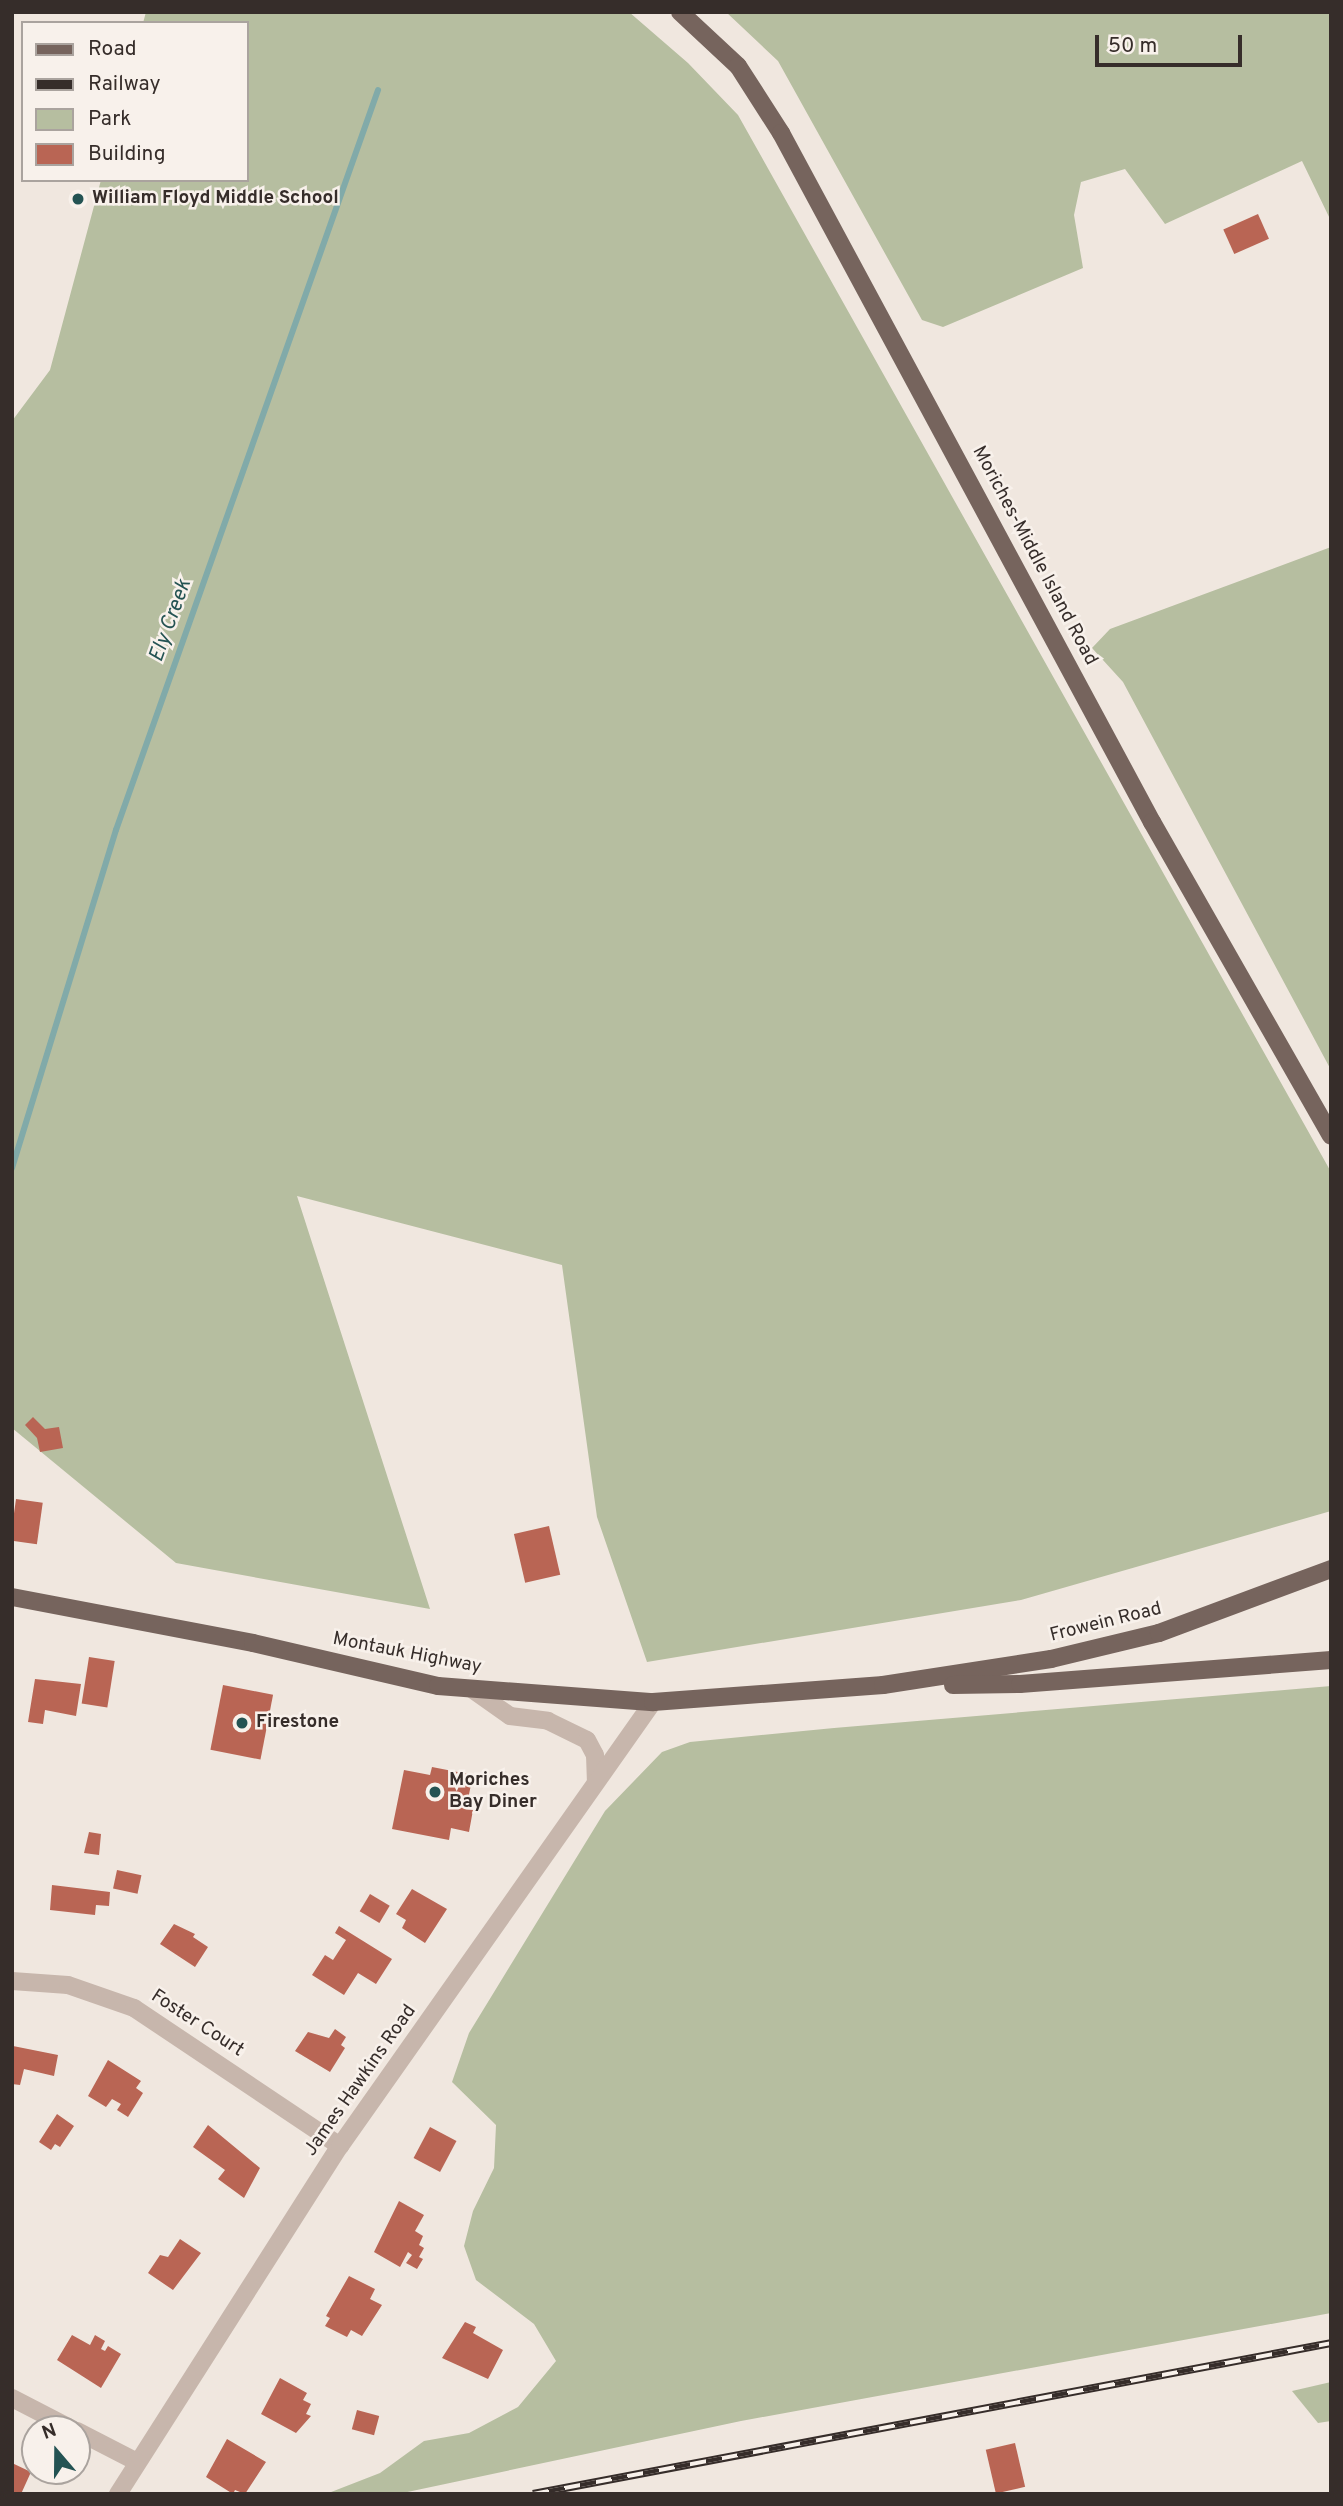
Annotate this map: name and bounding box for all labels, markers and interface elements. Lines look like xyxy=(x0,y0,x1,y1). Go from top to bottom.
legend xyxy=(21,21,248,182)
scale bar xyxy=(1098,21,1245,65)
text: 50 m xyxy=(1108,33,1157,60)
text: Road xyxy=(88,36,137,63)
text: Railway xyxy=(88,71,161,98)
text: Park xyxy=(88,106,131,133)
text: Building xyxy=(88,141,166,168)
place label: William Floyd Middle School xyxy=(92,188,339,210)
marker: William Floyd Middle School xyxy=(70,191,86,207)
street label: Moriches-Middle Island Road xyxy=(966,442,1102,670)
water label: Ely Creek xyxy=(144,576,198,666)
street label: Frowein Road xyxy=(1048,1598,1164,1648)
street label: Montauk Highway xyxy=(331,1628,483,1680)
place label: Firestone xyxy=(256,1712,339,1734)
marker: Firestone xyxy=(234,1715,250,1731)
place label: Moriches Bay Diner xyxy=(449,1770,537,1814)
marker: Moriches Bay Diner xyxy=(427,1784,443,1800)
street label: Foster Court xyxy=(146,1986,248,2062)
street label: James Hawkins Road xyxy=(300,2001,422,2161)
north arrow xyxy=(21,2415,91,2485)
text: N xyxy=(39,2419,60,2446)

